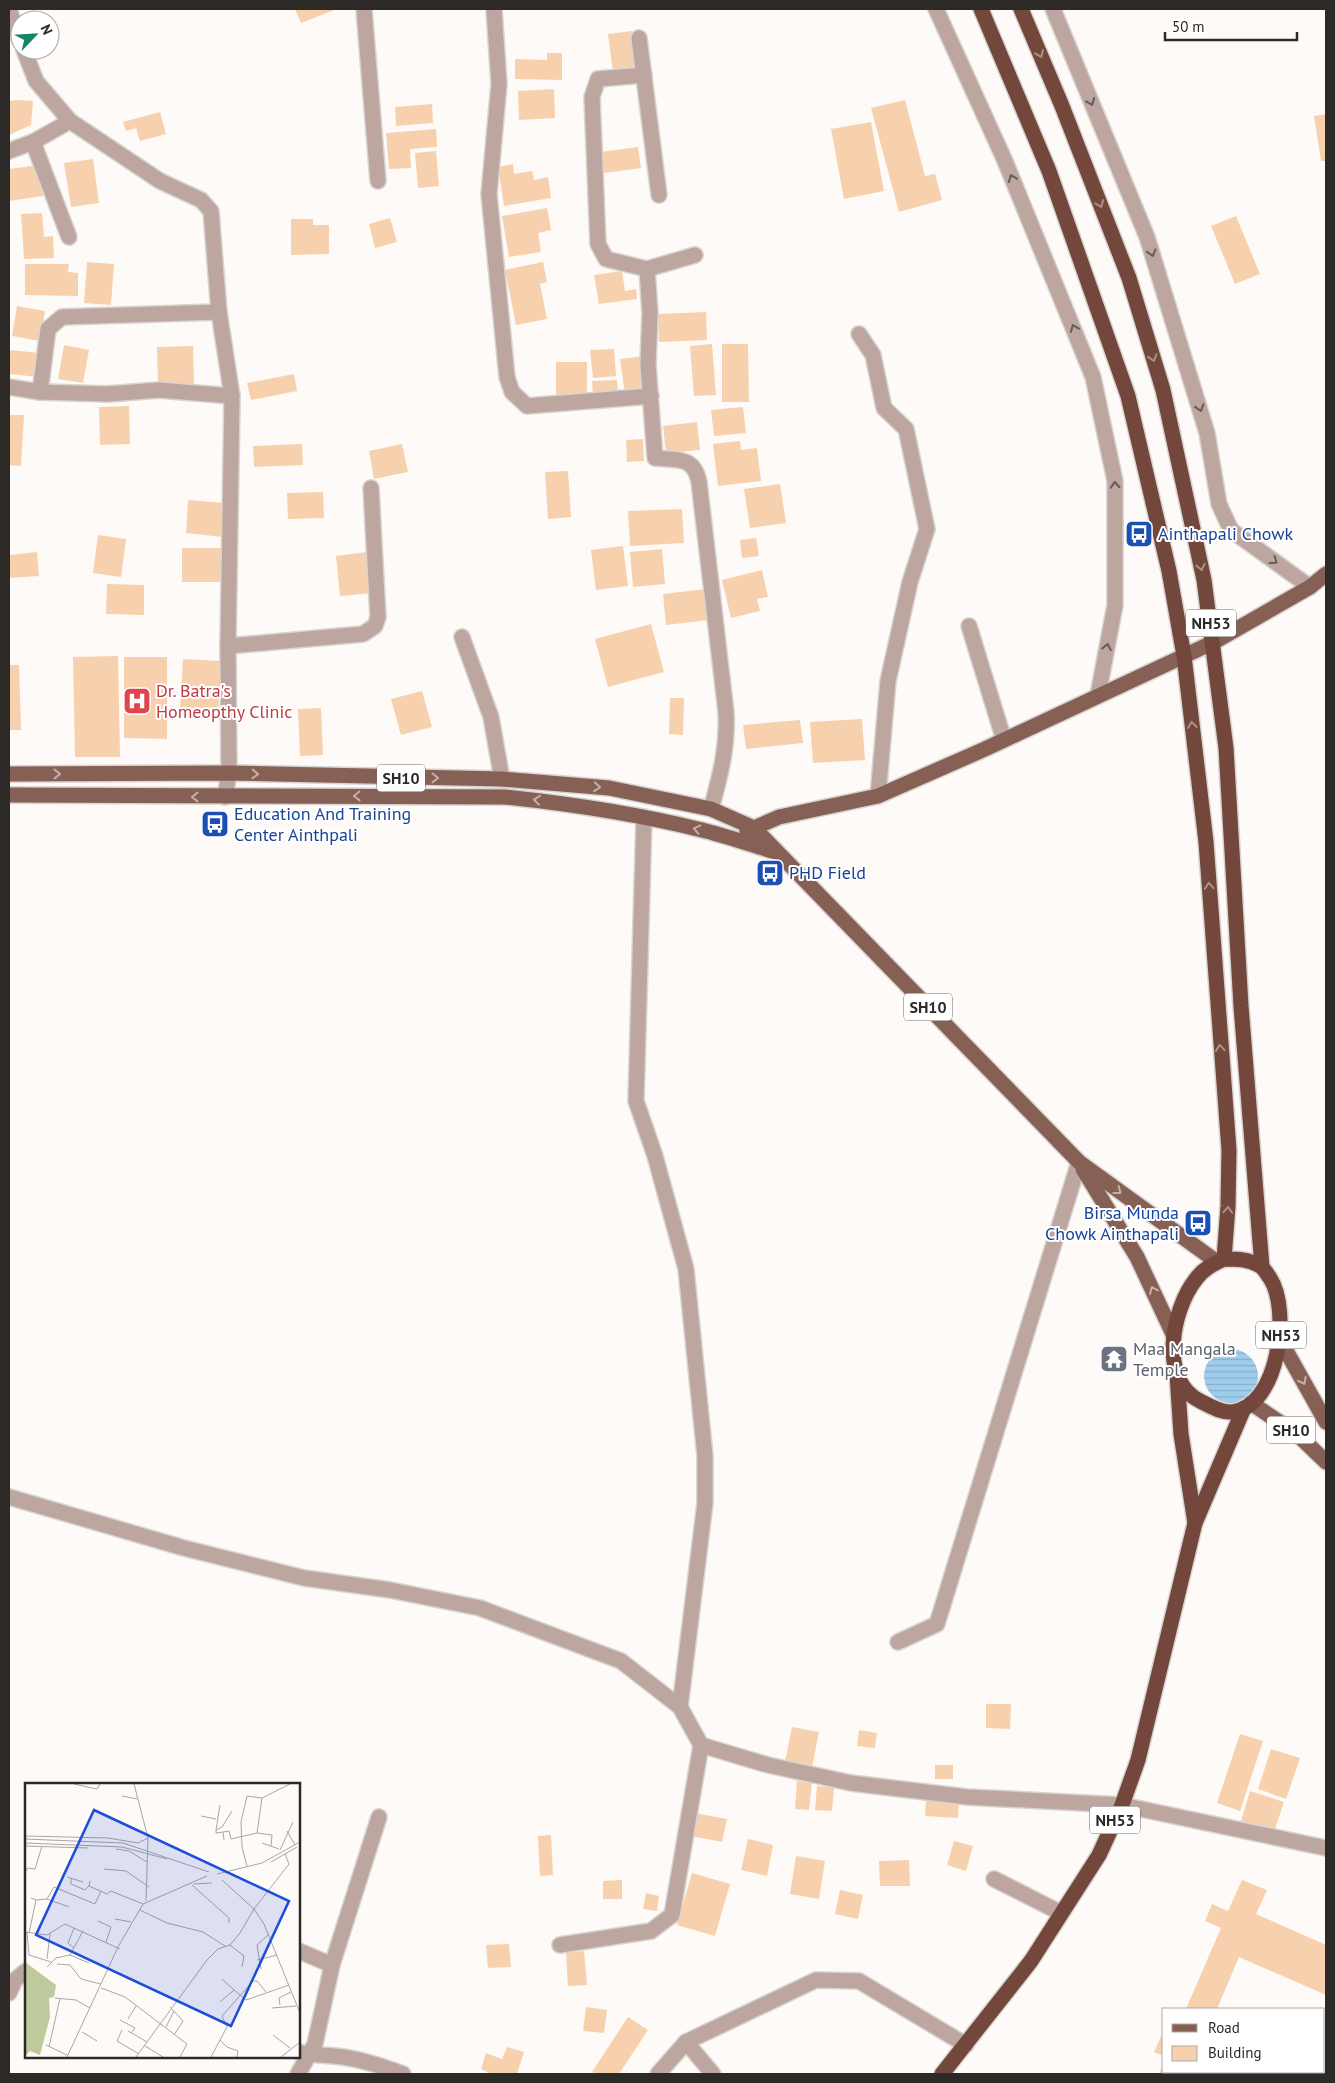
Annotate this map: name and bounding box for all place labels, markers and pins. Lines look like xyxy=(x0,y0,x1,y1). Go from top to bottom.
bus stop icon: Ainthapali Chowk xyxy=(1124,519,1154,549)
place label: Ainthapali Chowk xyxy=(1158,522,1293,545)
place label: Dr. Batra's Homeopthy Clinic xyxy=(156,679,292,723)
hospital icon: Dr. Batra's Homeopthy Clinic xyxy=(122,686,152,716)
place label: Education And Training Center Ainthpali xyxy=(234,802,411,846)
bus stop icon: Education And Training Center Ainthpali xyxy=(200,809,230,839)
bus stop icon: PHD Field xyxy=(755,858,785,888)
place label: PHD Field xyxy=(789,861,866,884)
place label: Birsa Munda Chowk Ainthapali xyxy=(1045,1201,1179,1245)
bus stop icon: Birsa Munda Chowk Ainthapali xyxy=(1183,1208,1213,1238)
place label: Maa Mangala Temple xyxy=(1133,1337,1236,1381)
temple icon: Maa Mangala Temple xyxy=(1099,1344,1129,1374)

